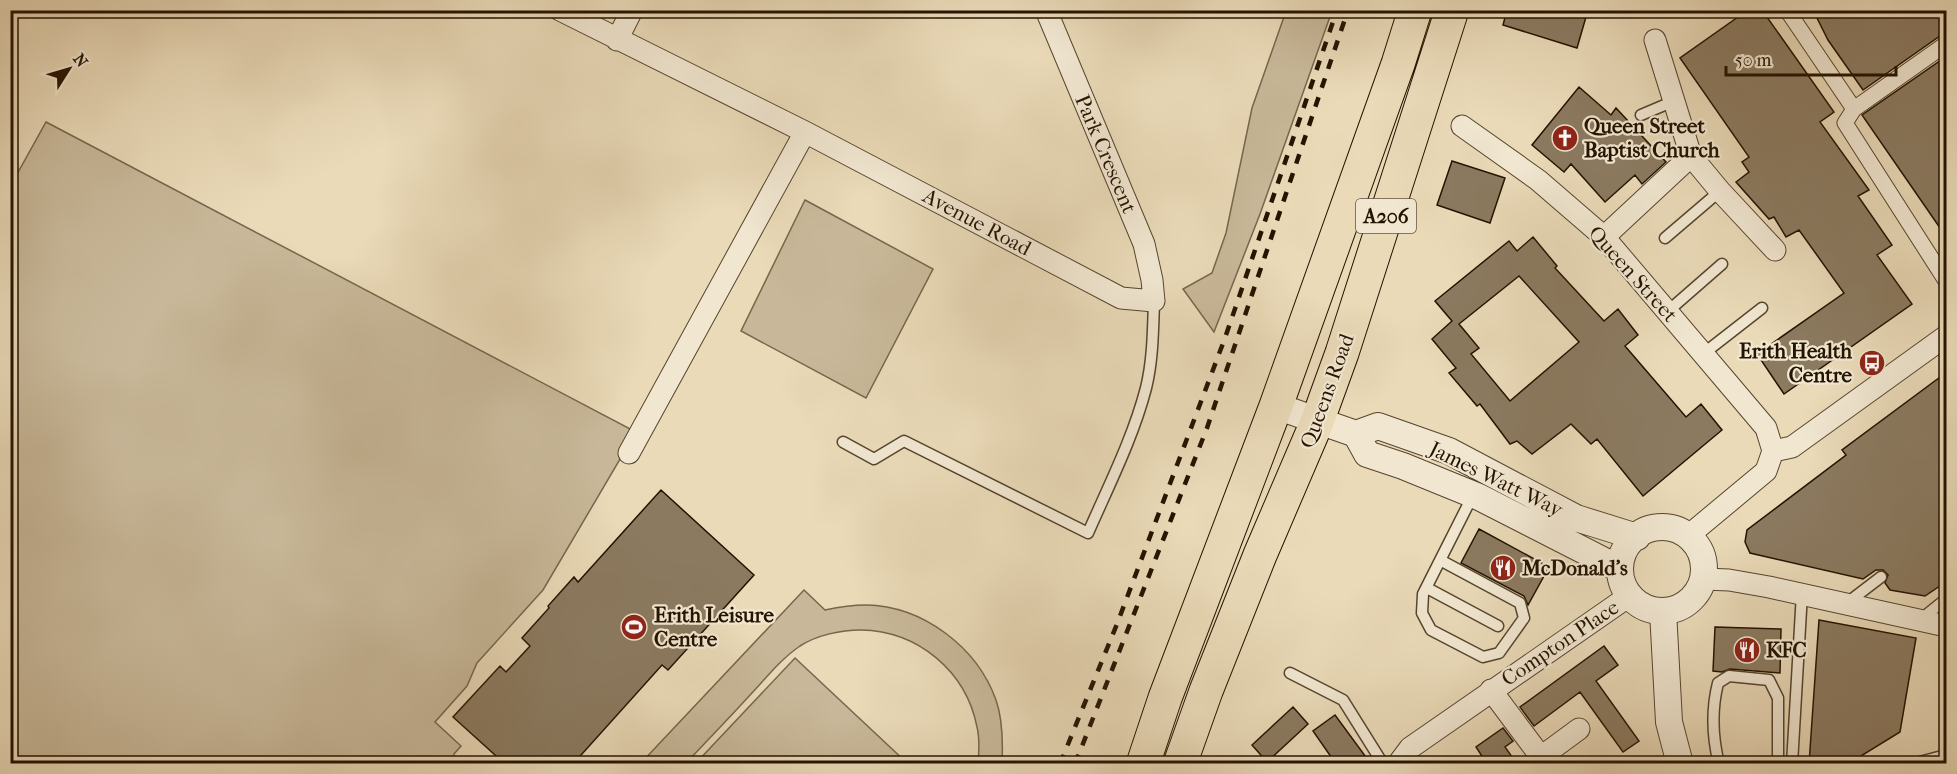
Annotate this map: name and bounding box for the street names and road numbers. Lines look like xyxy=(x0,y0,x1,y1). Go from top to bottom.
street label: Park Crescent xyxy=(1070,91,1142,217)
street label: Avenue Road xyxy=(918,183,1036,261)
road number: A206 xyxy=(1356,199,1416,233)
street label: Queen Street xyxy=(1584,221,1683,327)
street label: Queens Road xyxy=(1295,330,1359,451)
street label: James Watt Way xyxy=(1424,435,1567,522)
street label: Compton Place xyxy=(1497,595,1623,691)

